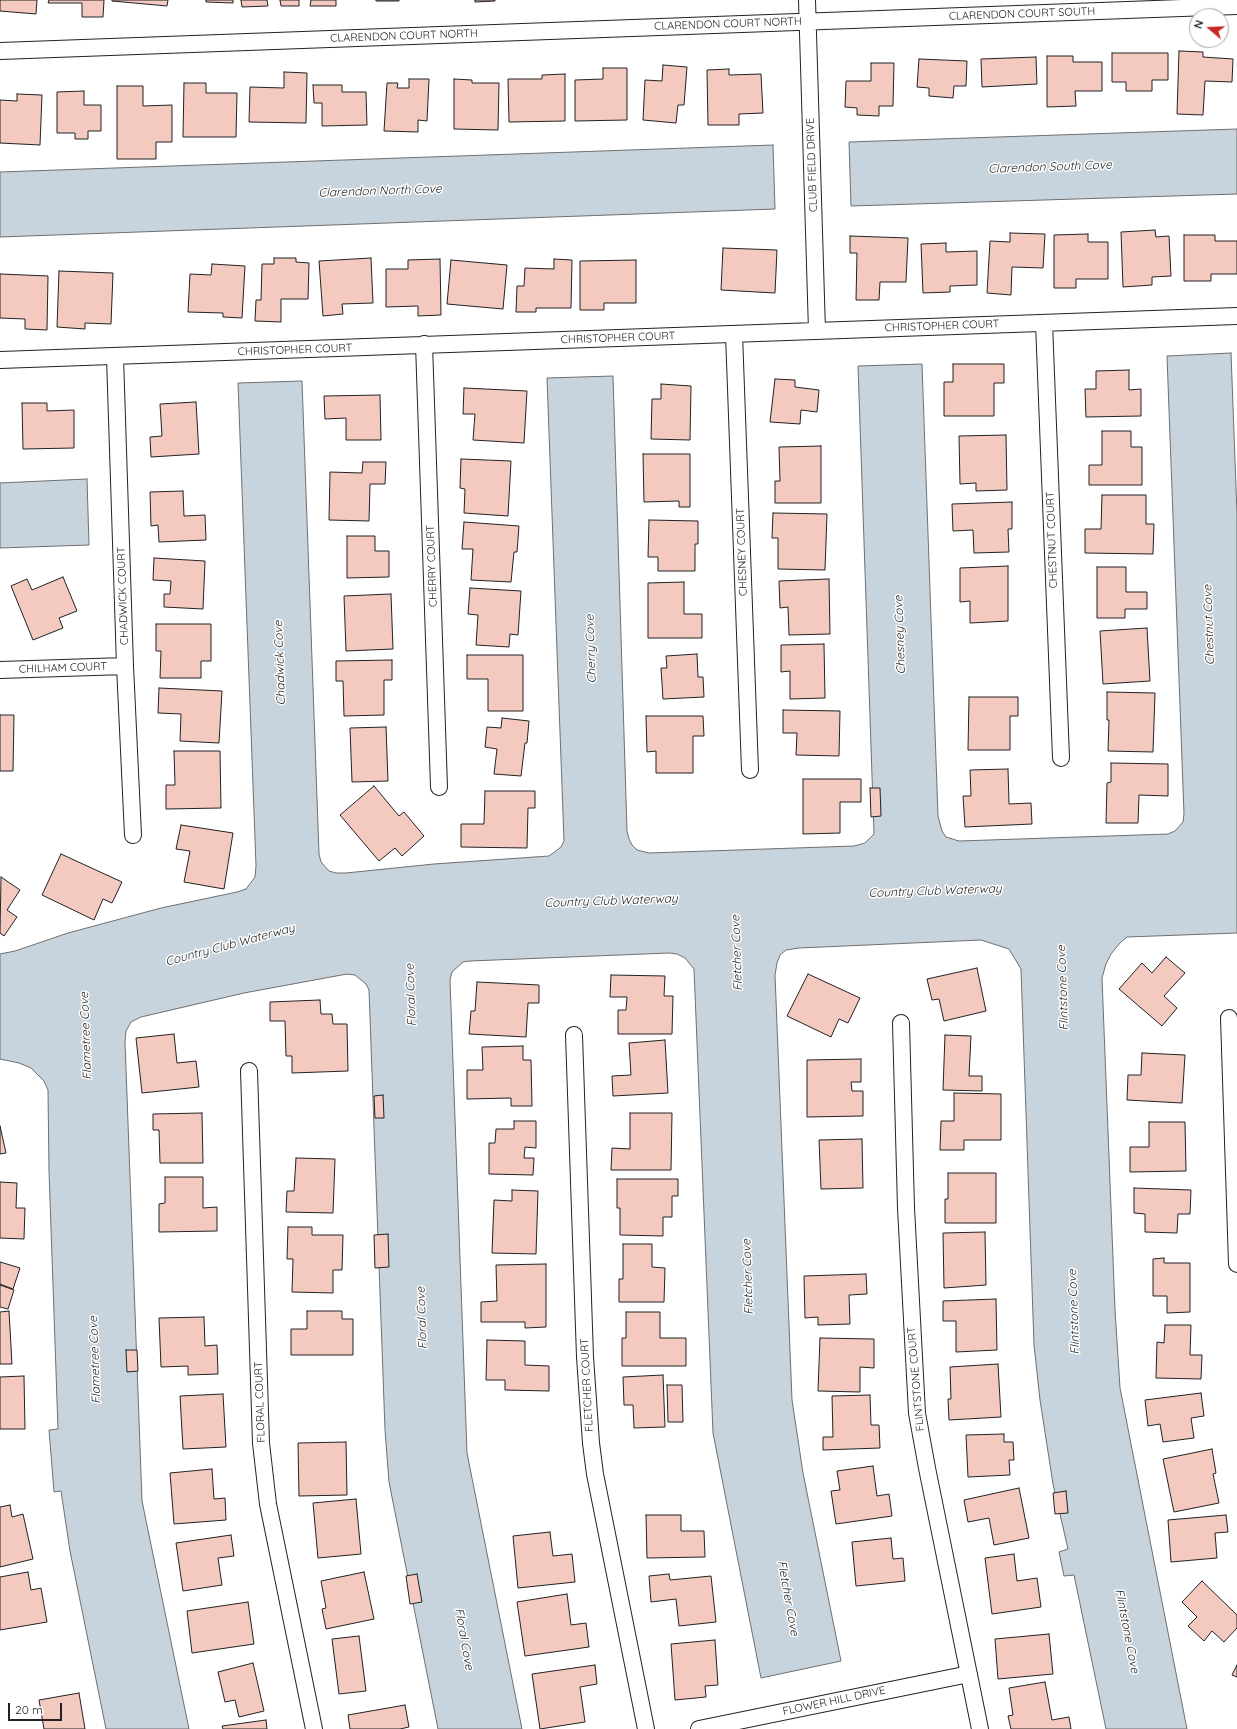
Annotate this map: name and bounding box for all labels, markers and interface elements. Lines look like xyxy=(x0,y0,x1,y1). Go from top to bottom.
street label: CLARENDON COURT SOUTH xyxy=(949,5,1095,23)
north arrow xyxy=(1189,8,1229,48)
street label: CLARENDON COURT NORTH xyxy=(654,15,802,33)
text: N xyxy=(1191,18,1207,31)
street label: CLARENDON COURT NORTH xyxy=(330,27,478,45)
street label: CLUB FIELD DRIVE xyxy=(804,118,820,212)
water label: Clarendon South Cove xyxy=(988,158,1112,176)
water label: Clarendon North Cove xyxy=(318,182,442,200)
street label: CHRISTOPHER COURT xyxy=(884,317,1000,335)
street label: CHRISTOPHER COURT xyxy=(560,329,676,347)
street label: CHRISTOPHER COURT xyxy=(237,341,353,359)
street label: CHESTNUT COURT xyxy=(1044,491,1060,589)
street label: CHESNEY COURT xyxy=(734,508,750,596)
street label: CHERRY COURT xyxy=(424,525,440,607)
street label: CHADWICK COURT xyxy=(115,547,131,645)
water label: Chestnut Cove xyxy=(1200,585,1218,665)
water label: Chesney Cove xyxy=(891,595,909,675)
water label: Cherry Cove xyxy=(583,614,599,684)
water label: Chadwick Cove xyxy=(271,620,289,706)
street label: CHILHAM COURT xyxy=(19,660,107,676)
water label: Country Club Waterway xyxy=(868,881,1002,901)
water label: Country Club Waterway xyxy=(544,891,678,911)
water label: Fletcher Cove xyxy=(728,915,746,991)
water label: Country Club Waterway xyxy=(164,921,296,969)
water label: Flintstone Cove xyxy=(1054,945,1072,1031)
water label: Floral Cove xyxy=(403,963,419,1027)
water label: Flametree Cove xyxy=(77,992,95,1080)
water label: Fletcher Cove xyxy=(739,1239,757,1315)
water label: Flintstone Cove xyxy=(1065,1269,1083,1355)
water label: Floral Cove xyxy=(414,1286,430,1350)
water label: Flametree Cove xyxy=(86,1316,104,1404)
street label: FLINTSTONE COURT xyxy=(905,1326,927,1432)
street label: FLETCHER COURT xyxy=(578,1338,596,1432)
street label: FLORAL COURT xyxy=(252,1361,268,1443)
water label: Fletcher Cove xyxy=(774,1559,802,1637)
water label: Flintstone Cove xyxy=(1112,1588,1142,1674)
water label: Floral Cove xyxy=(451,1607,477,1671)
street label: FLOWER HILL DRIVE xyxy=(781,1684,887,1718)
scale bar xyxy=(10,1695,64,1721)
text: 20 m xyxy=(15,1702,43,1717)

